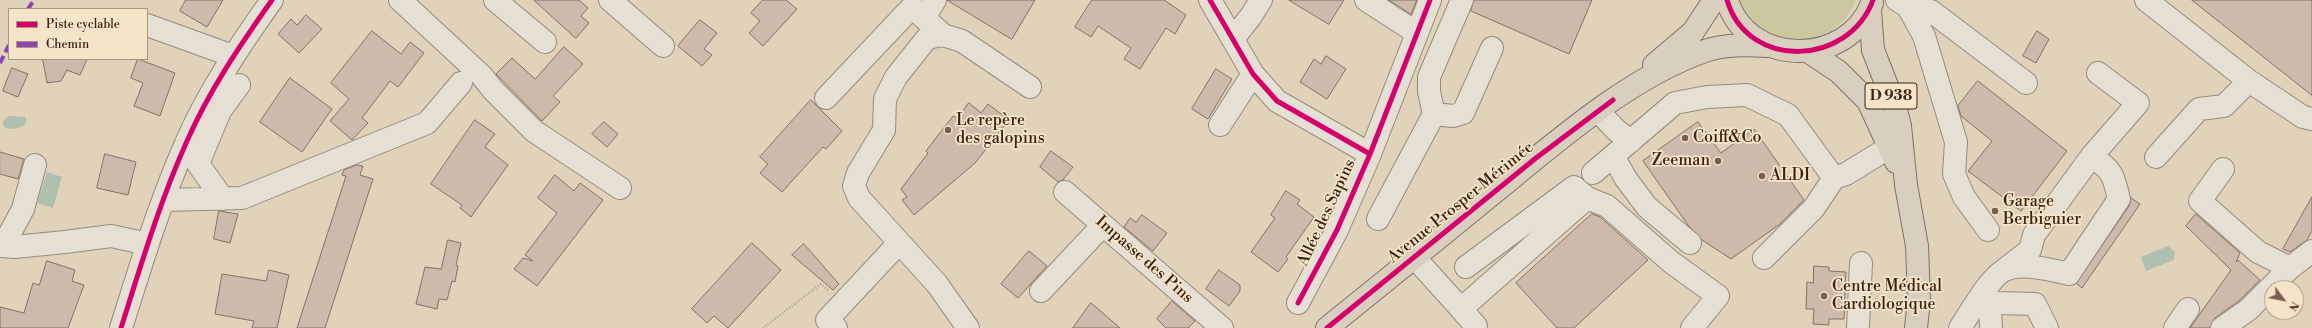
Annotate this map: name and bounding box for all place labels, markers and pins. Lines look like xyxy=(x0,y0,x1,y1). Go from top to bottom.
place label: Le repère des galopins xyxy=(956,111,1045,149)
marker: Le repère des galopins xyxy=(943,125,953,135)
place label: Coiff&Co xyxy=(1693,128,1761,148)
marker: Coiff&Co xyxy=(1680,133,1690,143)
place label: Zeeman xyxy=(1652,151,1710,171)
marker: Zeeman xyxy=(1713,156,1723,166)
place label: ALDI xyxy=(1770,166,1810,186)
marker: ALDI xyxy=(1757,171,1767,181)
place label: Garage Berbiguier xyxy=(2003,192,2081,230)
marker: Garage Berbiguier xyxy=(1990,206,2000,216)
place label: Centre Médical Cardiologique xyxy=(1832,277,1942,315)
marker: Centre Médical Cardiologique xyxy=(1819,291,1829,301)

